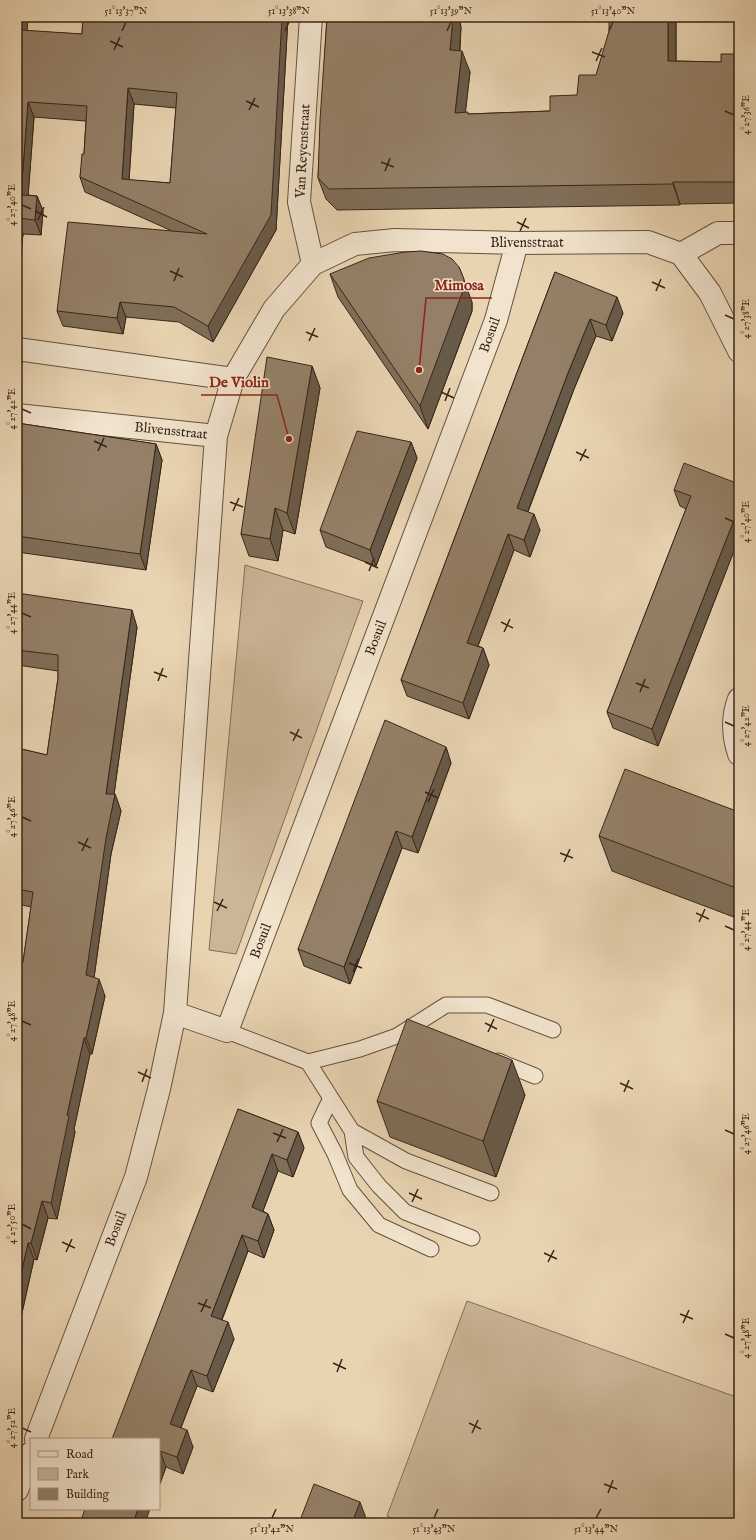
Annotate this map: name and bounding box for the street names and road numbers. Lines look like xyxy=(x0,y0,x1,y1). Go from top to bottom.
street label: Van Reyenstraat xyxy=(291,103,314,200)
street label: Blivensstraat xyxy=(490,234,564,252)
street label: Bosuil xyxy=(475,315,505,355)
street label: Blivensstraat xyxy=(134,418,209,444)
street label: Bosuil xyxy=(361,618,391,658)
street label: Bosuil xyxy=(246,921,276,961)
street label: Bosuil xyxy=(101,1209,131,1249)

